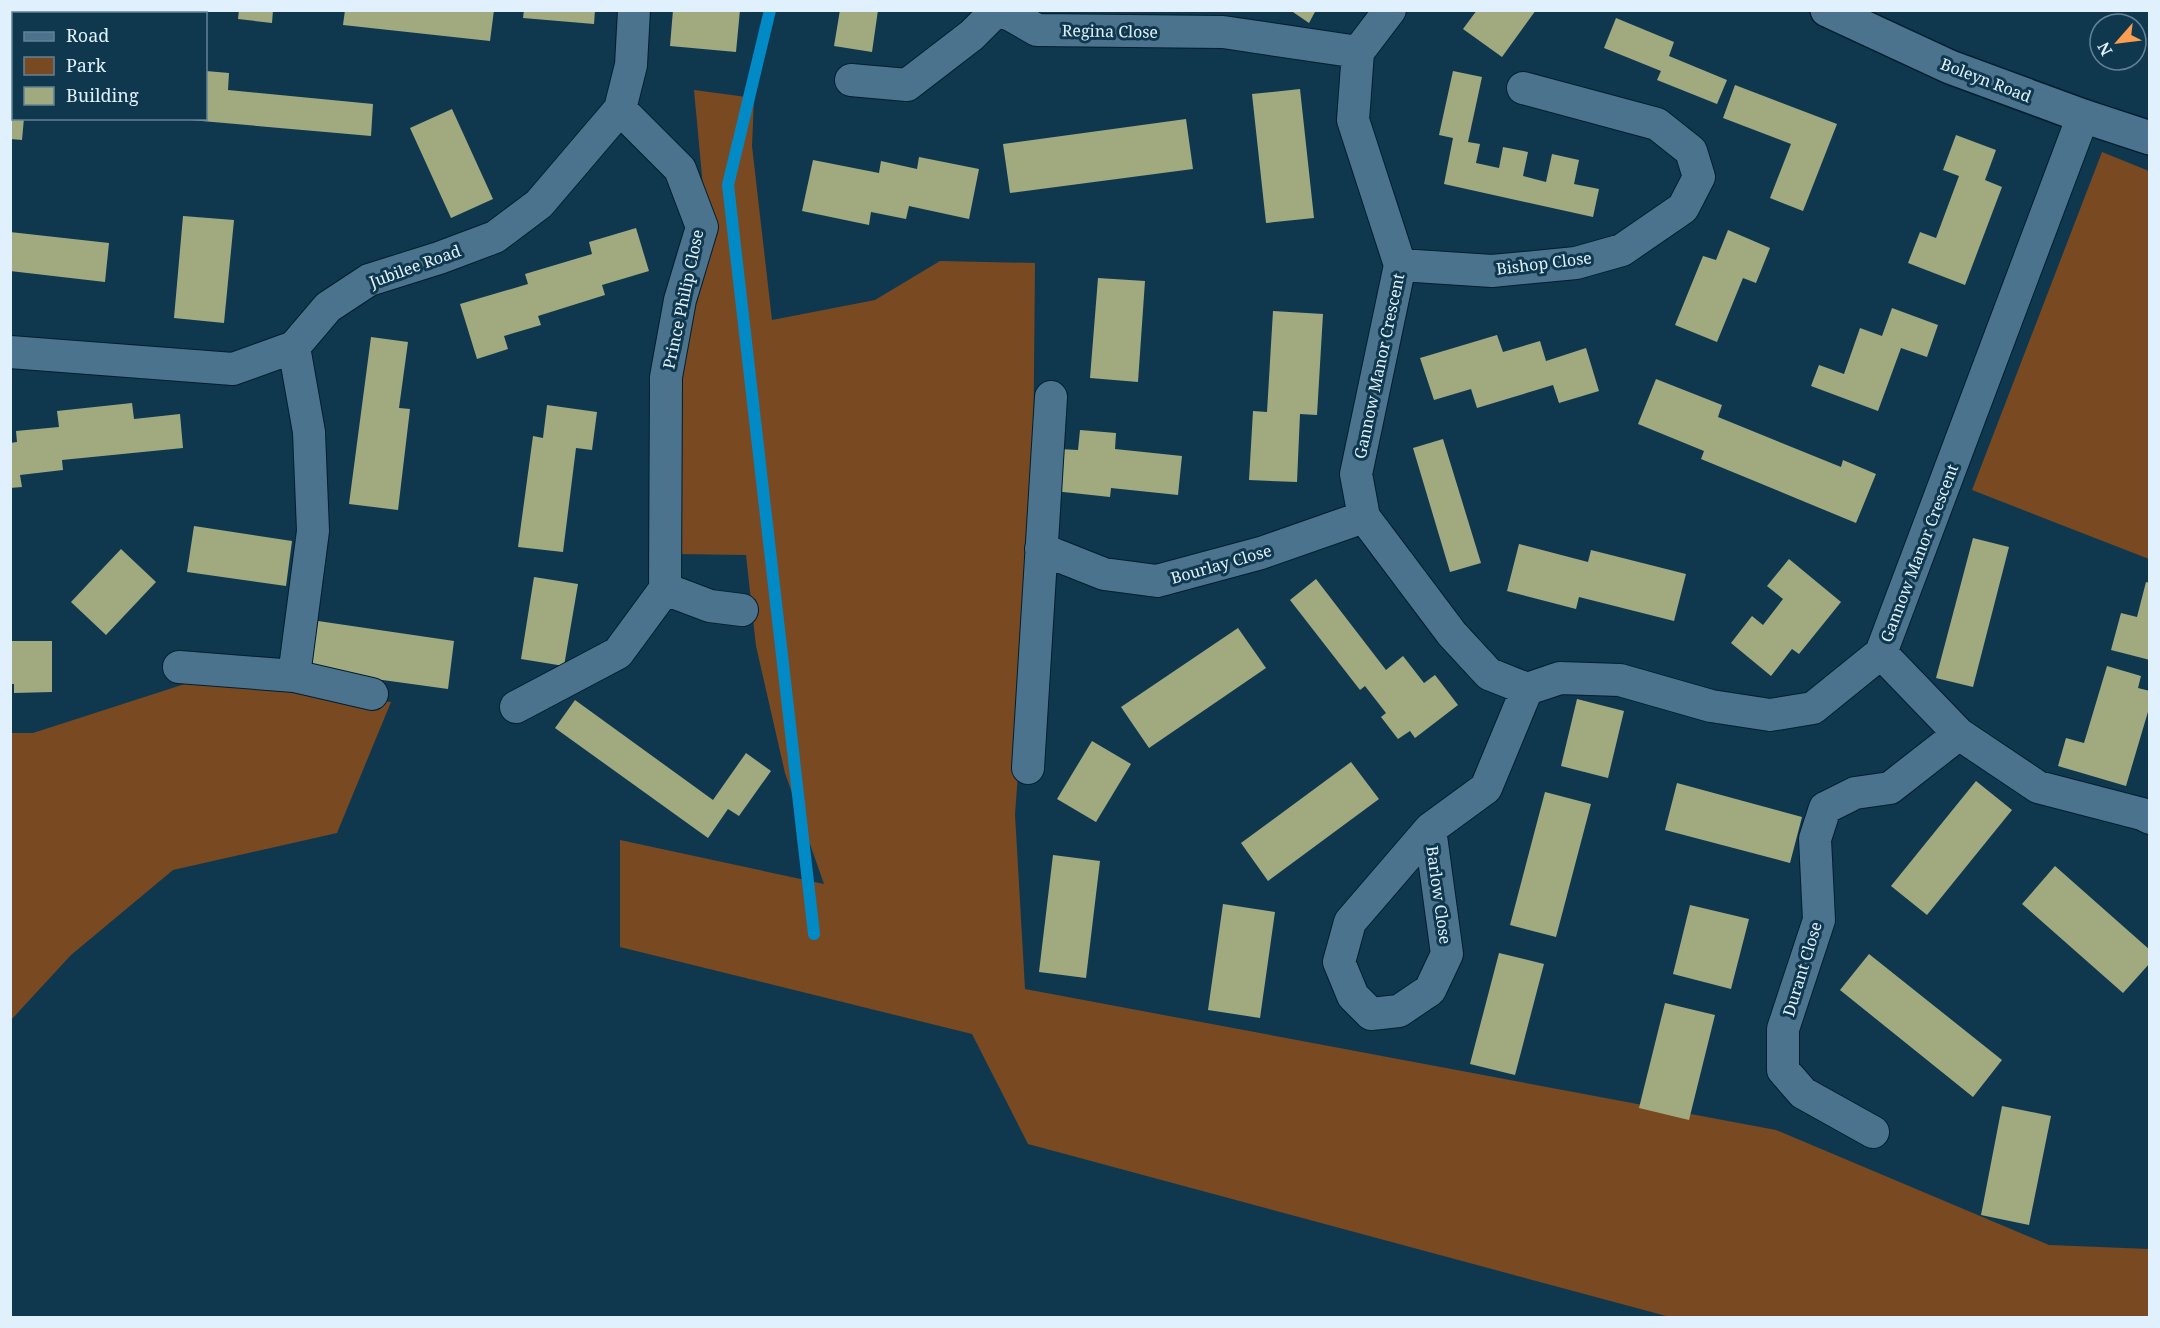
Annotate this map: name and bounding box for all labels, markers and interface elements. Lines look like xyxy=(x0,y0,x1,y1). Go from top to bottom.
legend xyxy=(12,12,207,120)
north arrow xyxy=(2088,12,2148,72)
street label: Regina Close xyxy=(1062,19,1158,43)
text: Road xyxy=(66,23,109,47)
text: N xyxy=(2092,38,2117,60)
text: Park xyxy=(66,53,106,77)
street label: Boleyn Road xyxy=(1938,53,2035,107)
text: Building xyxy=(66,83,139,107)
street label: Prince Philip Close xyxy=(657,227,709,371)
street label: Jubilee Road xyxy=(365,239,464,293)
street label: Bishop Close xyxy=(1495,246,1593,280)
street label: Gannow Manor Crescent xyxy=(1349,271,1409,461)
street label: Gannow Manor Crescent xyxy=(1875,460,1963,645)
street label: Bourlay Close xyxy=(1168,539,1274,589)
street label: Barlow Close xyxy=(1421,844,1457,946)
street label: Durant Close xyxy=(1777,919,1827,1019)

